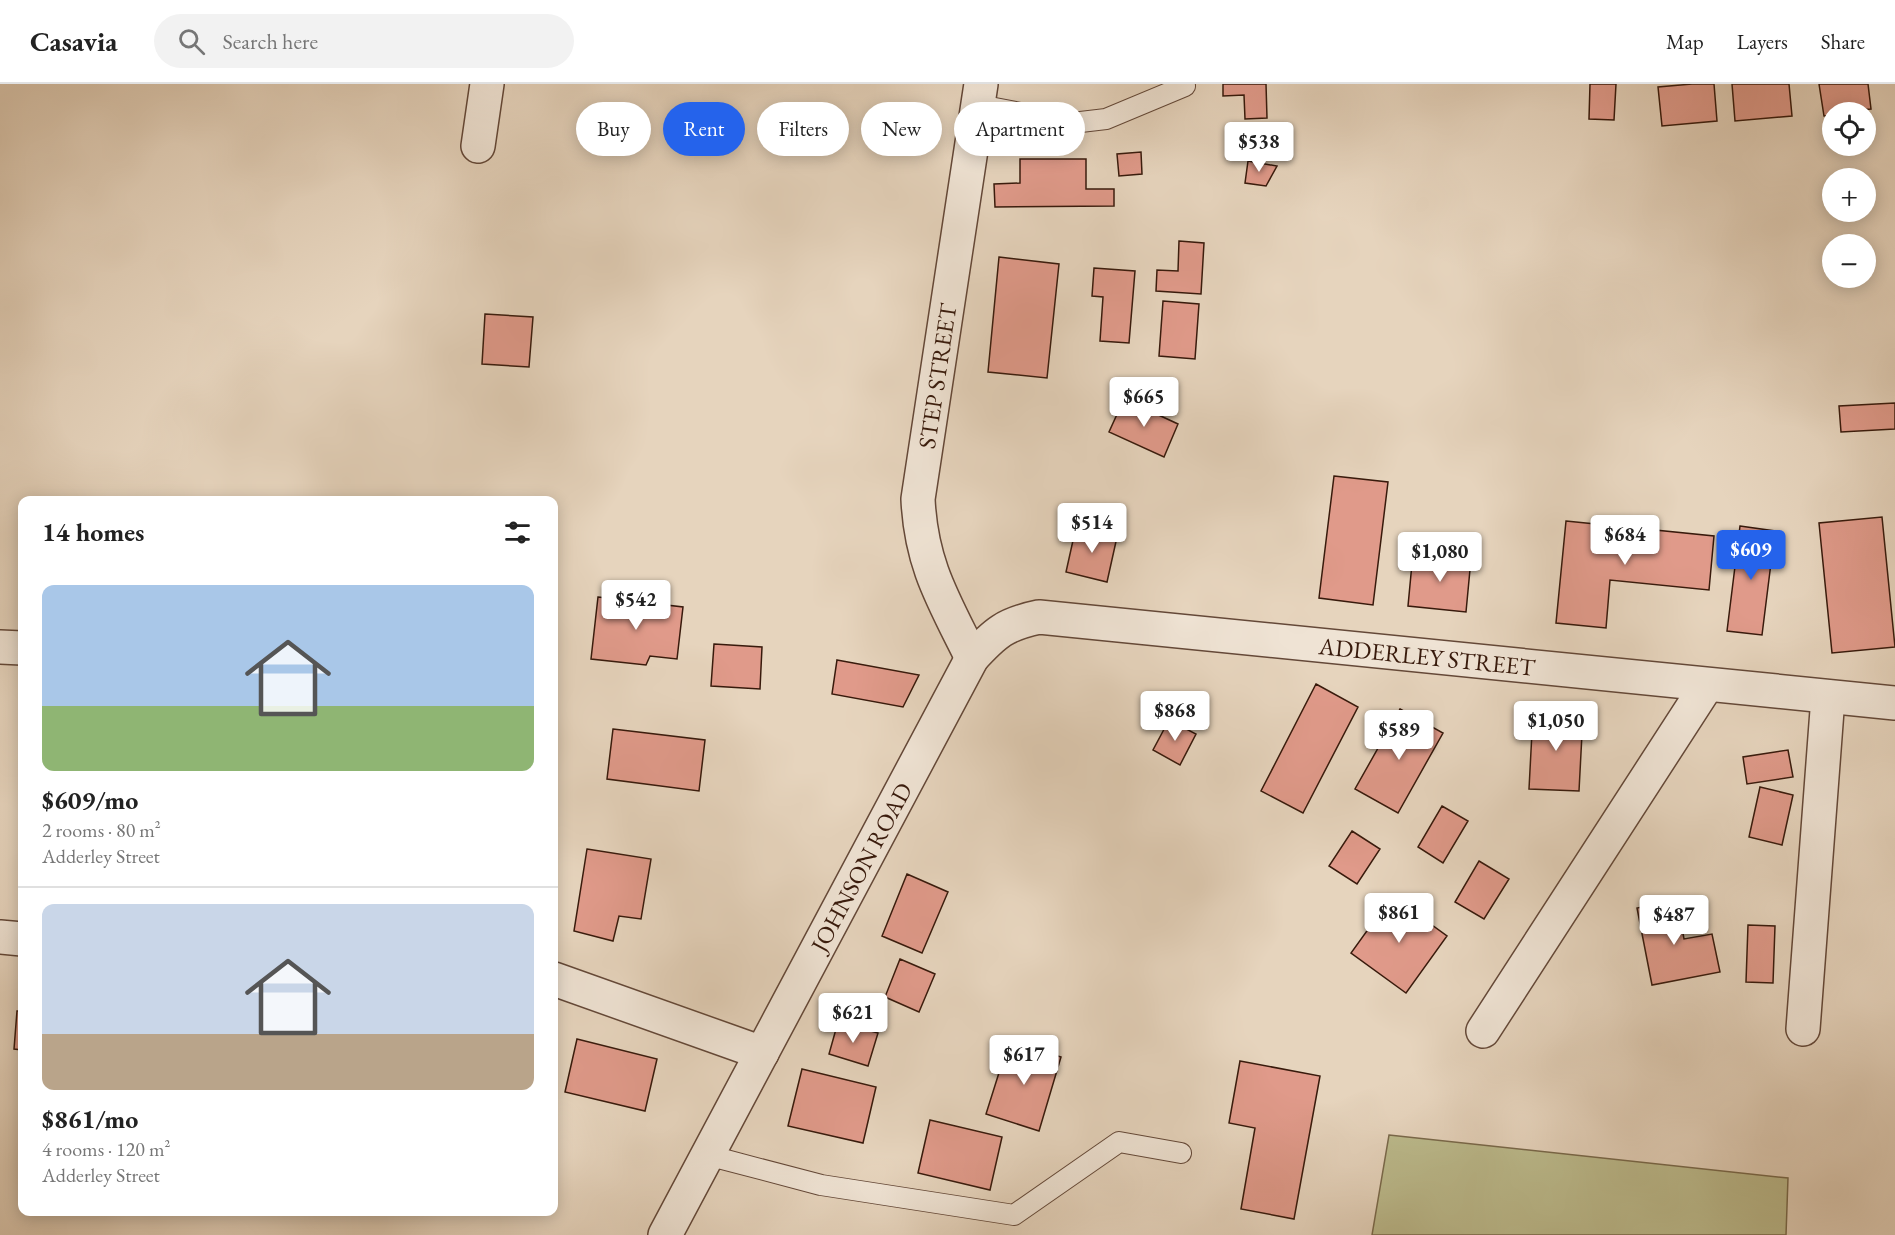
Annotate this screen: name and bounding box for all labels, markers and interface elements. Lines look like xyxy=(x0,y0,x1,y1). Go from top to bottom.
search box xyxy=(154,14,574,68)
text: Casavia xyxy=(30,23,118,59)
icon: search xyxy=(175,25,208,58)
text: Search here xyxy=(223,27,318,56)
text: Map xyxy=(1666,28,1704,55)
text: Layers xyxy=(1737,28,1788,55)
text: Share xyxy=(1821,28,1865,55)
chip: Buy xyxy=(576,102,651,156)
chip: Rent xyxy=(663,102,745,156)
chip: Filters xyxy=(757,102,849,156)
chip: New xyxy=(861,102,942,156)
chip: Apartment xyxy=(954,102,1085,156)
map controls xyxy=(1822,102,1876,288)
button: locate xyxy=(1822,102,1876,156)
pin: $538 xyxy=(1223,122,1295,173)
text: $538 xyxy=(1239,128,1279,154)
button: + xyxy=(1822,168,1876,222)
button: − xyxy=(1822,234,1876,288)
street label: STEP STREET xyxy=(910,300,963,451)
pin: $665 xyxy=(1108,377,1180,428)
text: $665 xyxy=(1124,383,1164,409)
pin: $514 xyxy=(1056,503,1128,554)
text: $514 xyxy=(1072,509,1112,535)
text: 14 homes xyxy=(42,515,144,549)
pin: $684 xyxy=(1589,515,1661,566)
icon: filters xyxy=(501,516,534,549)
text: $684 xyxy=(1605,521,1645,547)
pin: $609 xyxy=(1715,530,1787,581)
pin: $1,080 xyxy=(1391,532,1489,583)
text: $609 xyxy=(1731,536,1771,562)
text: $1,080 xyxy=(1412,538,1468,564)
pin: $542 xyxy=(600,580,672,631)
text: $542 xyxy=(616,586,656,612)
icon: home xyxy=(234,624,342,732)
street label: ADDERLEY STREET xyxy=(1316,630,1538,682)
pin: $868 xyxy=(1139,691,1211,742)
text: $868 xyxy=(1155,697,1195,723)
pin: $1,050 xyxy=(1507,701,1605,752)
text: $1,050 xyxy=(1528,707,1584,733)
pin: $589 xyxy=(1363,710,1435,761)
text: $589 xyxy=(1379,716,1419,742)
street label: JOHNSON ROAD xyxy=(802,777,919,959)
text: $609/mo xyxy=(42,783,138,817)
text: 2 rooms · 80 m² xyxy=(42,817,161,843)
text: Adderley Street xyxy=(42,843,160,869)
pin: $861 xyxy=(1363,893,1435,944)
pin: $487 xyxy=(1638,895,1710,946)
text: $861 xyxy=(1379,899,1419,925)
text: $487 xyxy=(1654,901,1694,927)
icon: home xyxy=(234,943,342,1051)
pin: $621 xyxy=(817,993,889,1044)
text: $621 xyxy=(833,999,873,1025)
pin: $617 xyxy=(988,1035,1060,1086)
text: $617 xyxy=(1004,1041,1044,1067)
text: $861/mo xyxy=(42,1102,138,1136)
text: 4 rooms · 120 m² xyxy=(42,1136,170,1162)
text: Adderley Street xyxy=(42,1162,160,1188)

